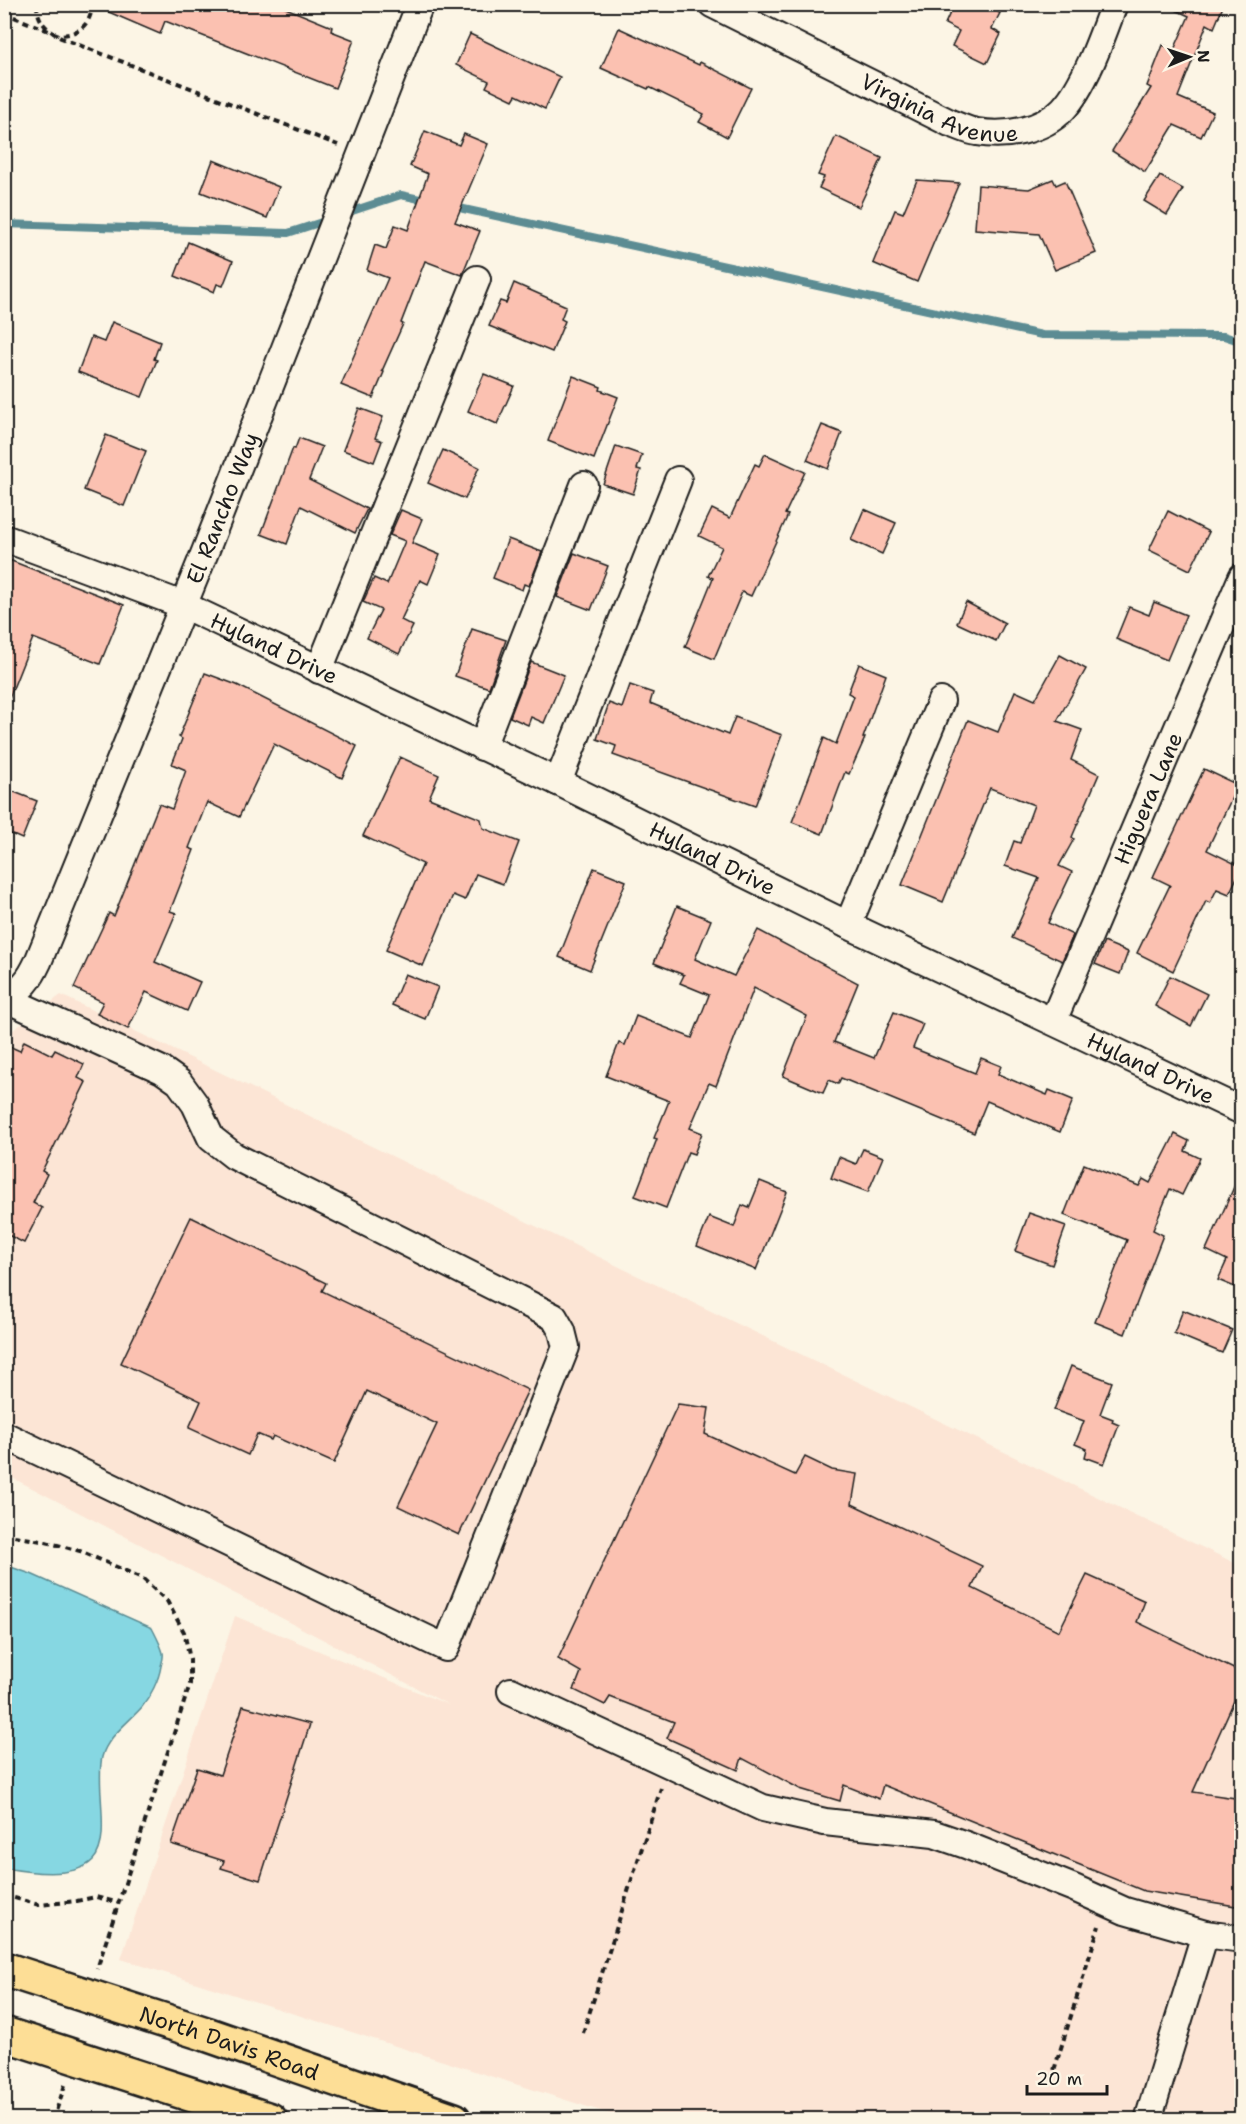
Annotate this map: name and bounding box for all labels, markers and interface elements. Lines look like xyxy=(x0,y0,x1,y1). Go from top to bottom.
north arrow xyxy=(1159,27,1219,87)
text: N xyxy=(1193,50,1214,63)
street label: Virginia Avenue xyxy=(856,67,1020,149)
street label: El Rancho Way xyxy=(180,428,266,588)
street label: Hyland Drive xyxy=(206,606,342,691)
street label: Higuera Lane xyxy=(1107,728,1189,869)
street label: Hyland Drive xyxy=(644,815,780,902)
street label: Hyland Drive xyxy=(1082,1026,1219,1111)
street label: North Davis Road xyxy=(136,1999,323,2087)
scale bar xyxy=(1027,2058,1106,2096)
text: 20 m xyxy=(1036,2067,1082,2091)

